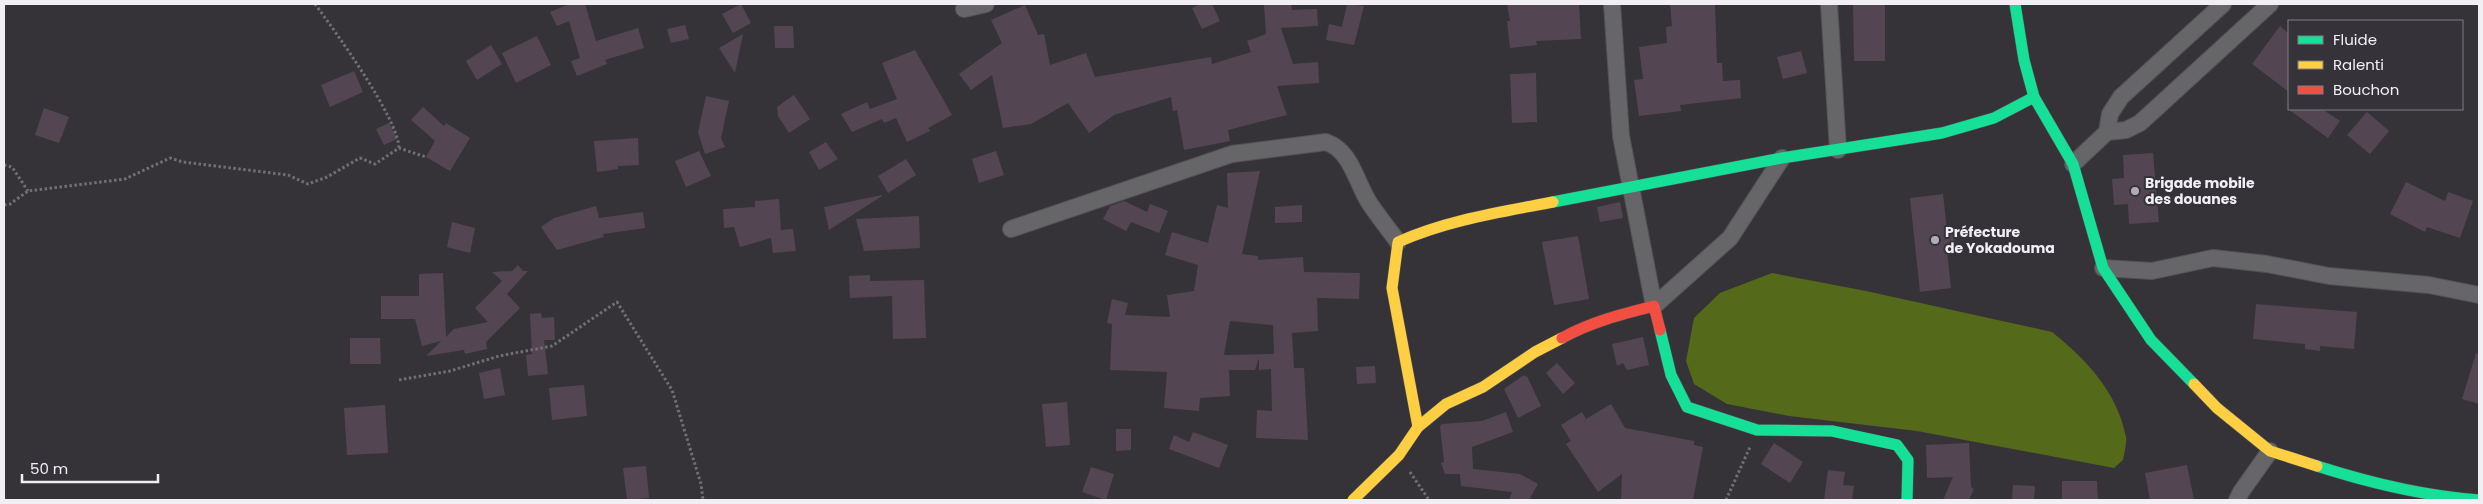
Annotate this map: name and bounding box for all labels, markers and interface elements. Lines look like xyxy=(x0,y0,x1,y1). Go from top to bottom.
legend xyxy=(2288,20,2463,110)
text: Fluide xyxy=(2333,29,2377,50)
text: Ralenti xyxy=(2333,54,2384,75)
text: Bouchon xyxy=(2333,79,2399,100)
place label: Brigade mobile des douanes xyxy=(2145,173,2255,209)
marker: Brigade mobile des douanes xyxy=(2129,185,2141,197)
place label: Préfecture de Yokadouma xyxy=(1945,222,2055,258)
marker: Préfecture de Yokadouma xyxy=(1929,234,1941,246)
scale bar xyxy=(22,452,159,484)
text: 50 m xyxy=(30,458,68,479)

